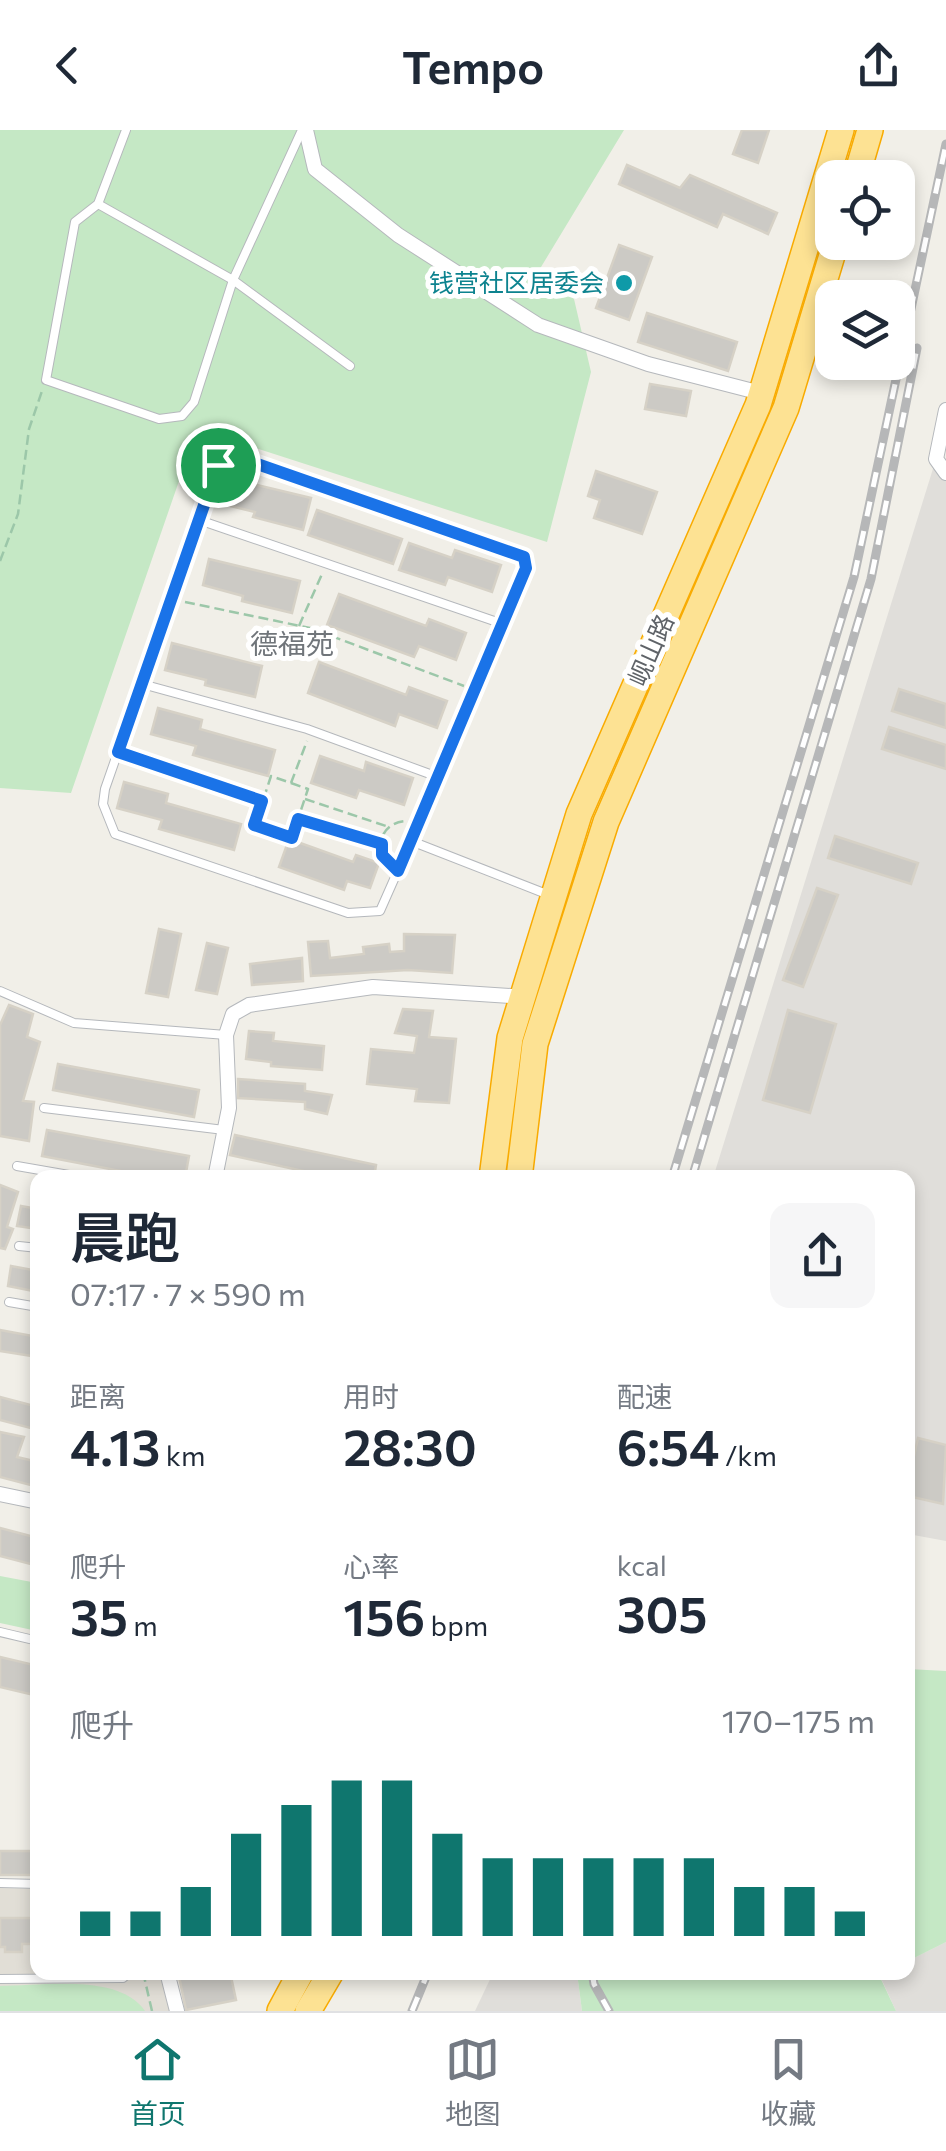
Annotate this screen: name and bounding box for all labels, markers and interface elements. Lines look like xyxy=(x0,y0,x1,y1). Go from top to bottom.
icon: back xyxy=(40,38,95,93)
text: Tempo xyxy=(402,38,544,93)
icon: share xyxy=(851,38,906,93)
map controls xyxy=(815,160,915,380)
button: locate xyxy=(815,160,915,260)
place label: 钱营社区居委会 xyxy=(429,267,604,297)
marker: 钱营社区居委会 xyxy=(613,272,635,294)
button: layers xyxy=(815,280,915,380)
pin xyxy=(176,423,261,508)
icon: arrive xyxy=(191,438,246,493)
street label: 岘山路 xyxy=(621,609,679,690)
district label: 德福苑 xyxy=(250,626,334,660)
text: 晨跑 xyxy=(70,1202,180,1269)
button: share xyxy=(770,1203,875,1308)
text: 07:17 · 7 × 590 m xyxy=(70,1273,306,1313)
text: 距离 xyxy=(70,1379,126,1413)
text: 用时 xyxy=(343,1379,399,1413)
text: 配速 xyxy=(617,1379,673,1413)
text: 4.13 xyxy=(70,1415,160,1476)
text: 28:30 xyxy=(343,1415,477,1476)
text: 6:54 xyxy=(617,1415,720,1476)
text: km xyxy=(160,1438,205,1472)
text: /km xyxy=(720,1438,777,1472)
text: kcal xyxy=(617,1548,667,1582)
text: 爬升 xyxy=(70,1549,126,1583)
text: 心率 xyxy=(343,1549,399,1583)
text: 305 xyxy=(617,1582,708,1643)
text: 35 xyxy=(70,1585,128,1646)
text: 156 xyxy=(343,1585,425,1646)
text: m xyxy=(128,1608,158,1642)
text: bpm xyxy=(425,1608,488,1642)
text: 170–175 m xyxy=(722,1700,875,1740)
text: 爬升 xyxy=(70,1704,134,1744)
tab: 首页 xyxy=(130,2032,186,2132)
tab: 地图 xyxy=(445,2032,501,2132)
tab: 收藏 xyxy=(760,2032,816,2132)

